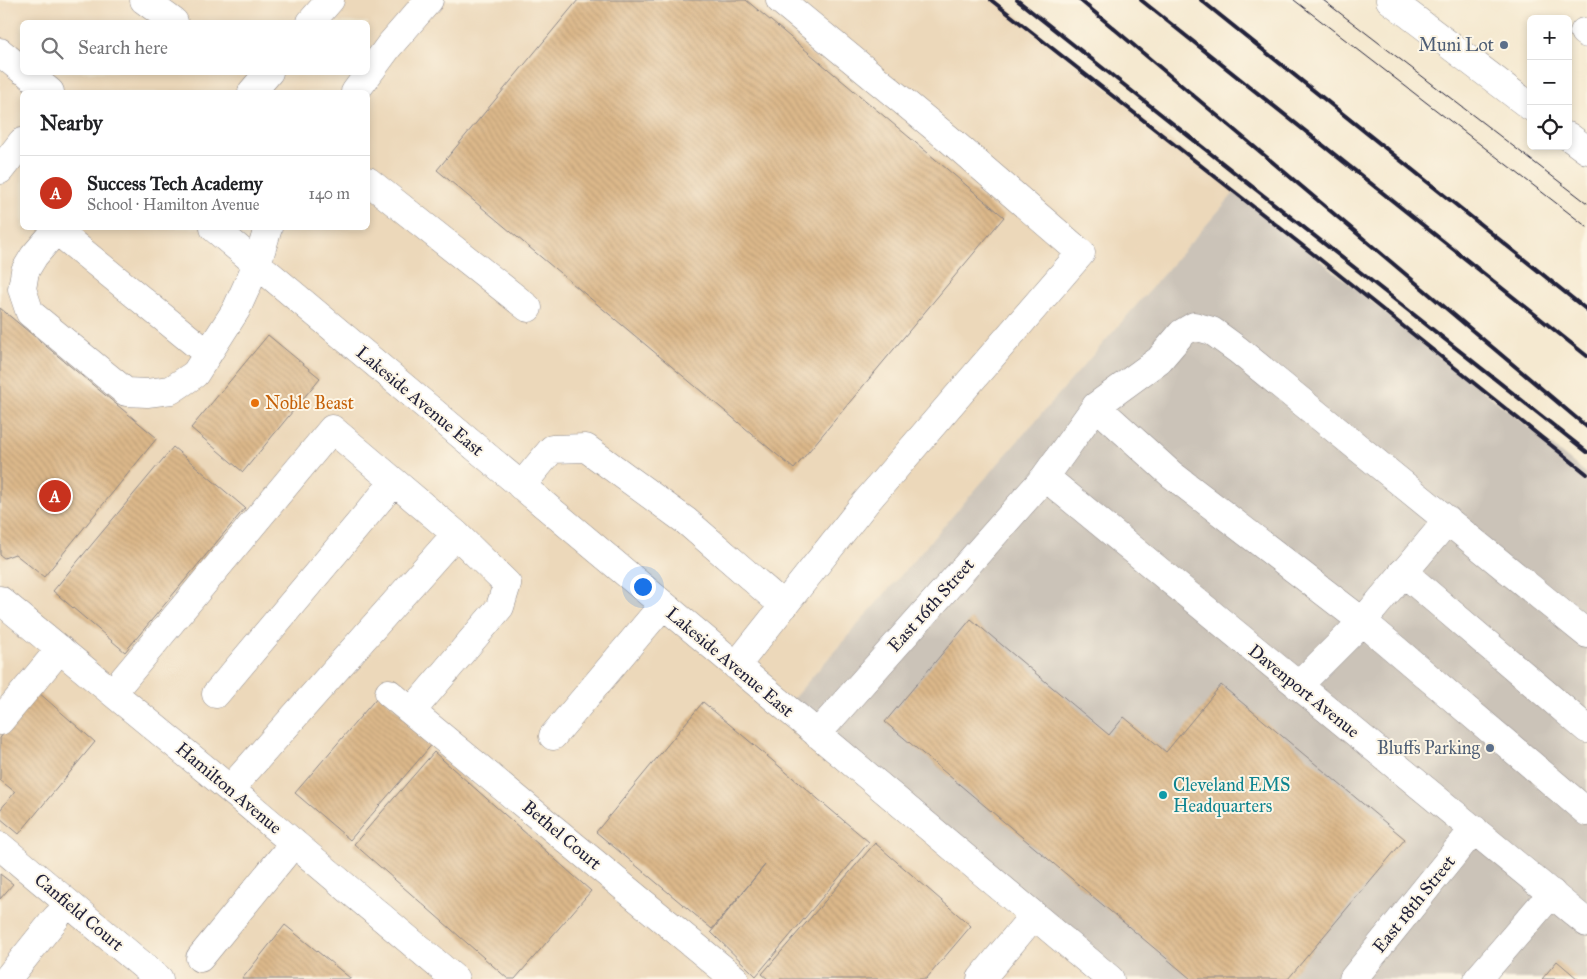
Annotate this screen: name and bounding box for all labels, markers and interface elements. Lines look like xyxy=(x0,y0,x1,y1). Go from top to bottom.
map controls xyxy=(1527,15,1572,150)
button: + xyxy=(1527,15,1572,60)
search box xyxy=(20,20,370,75)
icon: search xyxy=(38,34,66,62)
place label: Muni Lot xyxy=(1419,34,1495,56)
text: Search here xyxy=(78,36,168,59)
marker: Muni Lot xyxy=(1498,39,1510,51)
button: − xyxy=(1527,60,1572,105)
button: locate xyxy=(1527,105,1572,150)
text: Nearby xyxy=(40,110,103,136)
text: Success Tech Academy xyxy=(87,172,263,195)
text: A xyxy=(51,184,61,203)
text: 140 m xyxy=(309,184,350,203)
text: School · Hamilton Avenue xyxy=(87,195,260,214)
street label: Lakeside Avenue East xyxy=(352,341,489,461)
place label: Noble Beast xyxy=(265,392,355,414)
marker: Noble Beast xyxy=(249,397,261,409)
pin: A xyxy=(39,477,71,515)
street label: East 16th Street xyxy=(883,553,979,656)
your location xyxy=(630,574,656,600)
street label: Lakeside Avenue East xyxy=(662,602,799,722)
street label: Davenport Avenue xyxy=(1244,640,1364,742)
street label: Hamilton Avenue xyxy=(172,737,286,839)
place label: Bluffs Parking xyxy=(1377,737,1481,760)
marker: Bluffs Parking xyxy=(1484,742,1496,754)
place label: Cleveland EMS Headquarters xyxy=(1173,774,1290,818)
marker: Cleveland EMS Headquarters xyxy=(1157,789,1169,801)
street label: Bethel Court xyxy=(518,796,606,875)
street label: East 18th Street xyxy=(1368,850,1460,957)
street label: Canfield Court xyxy=(30,868,128,956)

